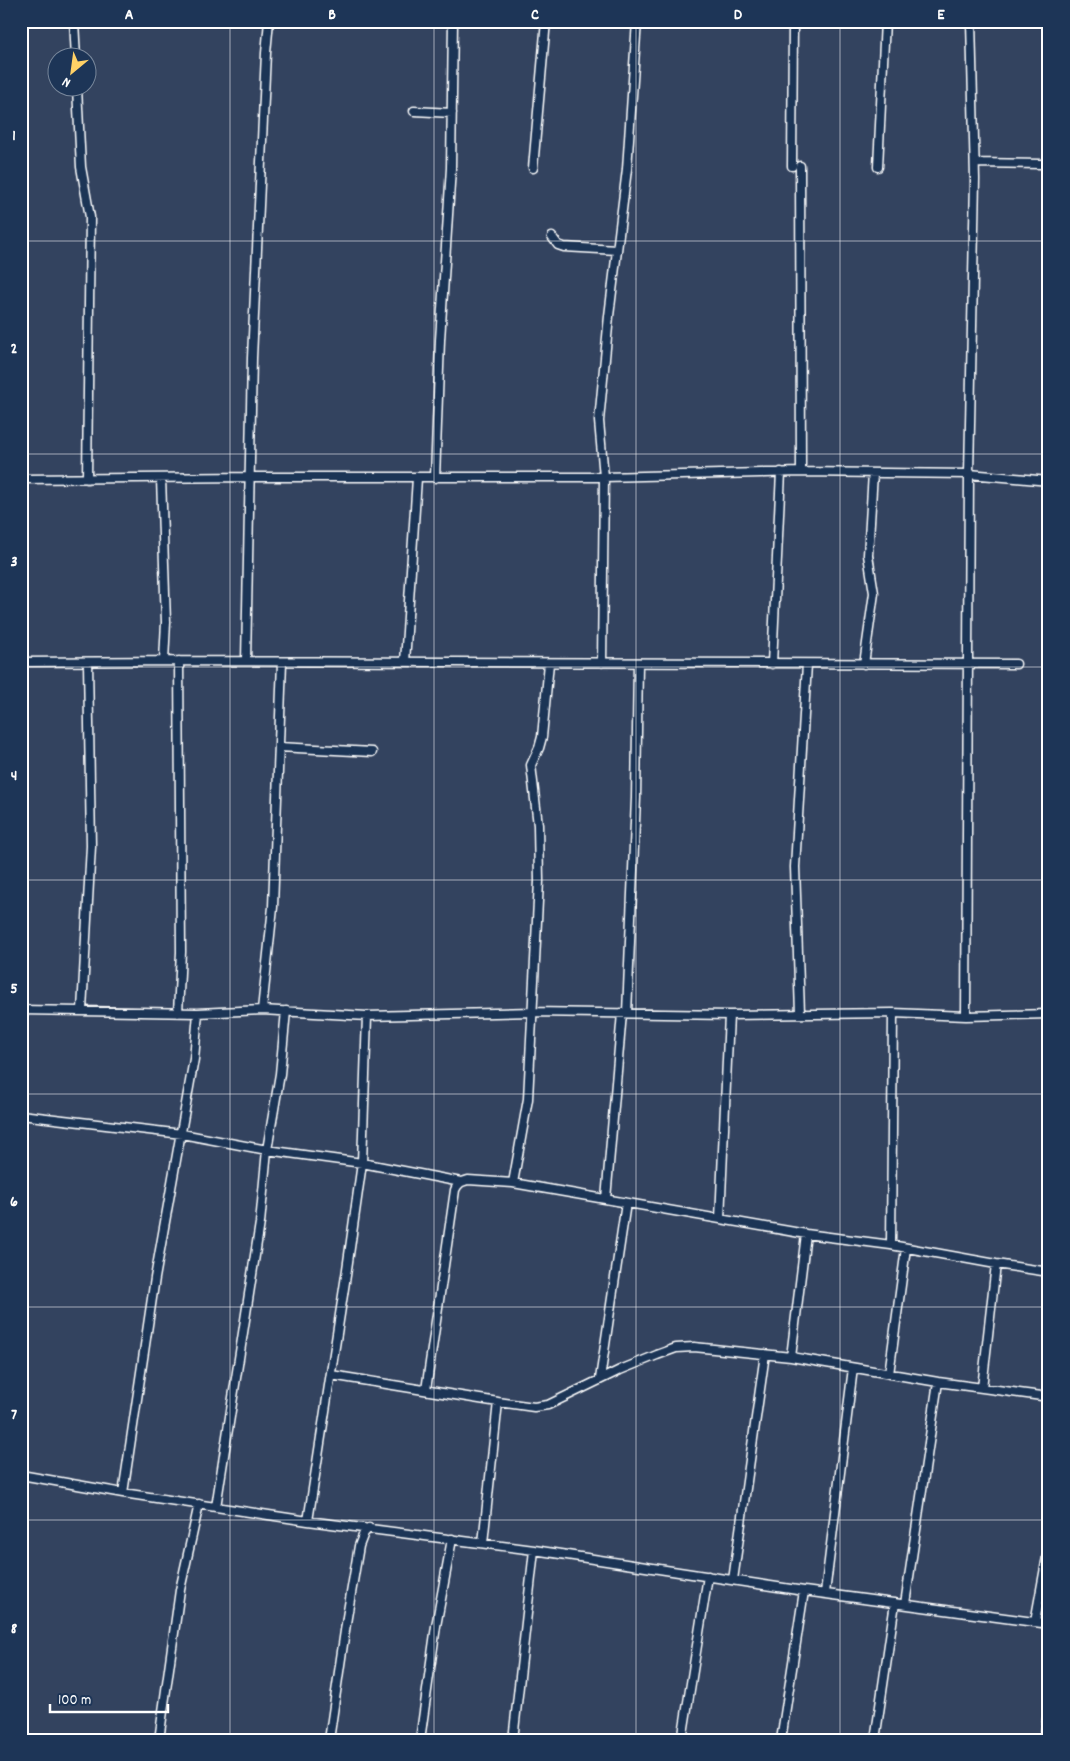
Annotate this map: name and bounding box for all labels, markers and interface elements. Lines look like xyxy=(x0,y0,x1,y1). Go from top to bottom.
text: A xyxy=(125,4,134,27)
text: B xyxy=(328,4,336,27)
text: C xyxy=(531,4,539,27)
text: D xyxy=(734,4,743,27)
text: E xyxy=(937,4,945,27)
north arrow xyxy=(48,48,98,98)
text: N xyxy=(59,71,75,92)
text: 1 xyxy=(12,125,16,148)
text: 2 xyxy=(11,338,18,361)
text: 3 xyxy=(10,551,18,574)
text: 4 xyxy=(11,765,17,788)
text: 5 xyxy=(10,978,18,1001)
text: 6 xyxy=(10,1191,18,1214)
text: 7 xyxy=(11,1404,17,1427)
text: 8 xyxy=(11,1618,18,1641)
scale bar xyxy=(50,1681,168,1713)
text: 100 m xyxy=(58,1690,91,1712)

